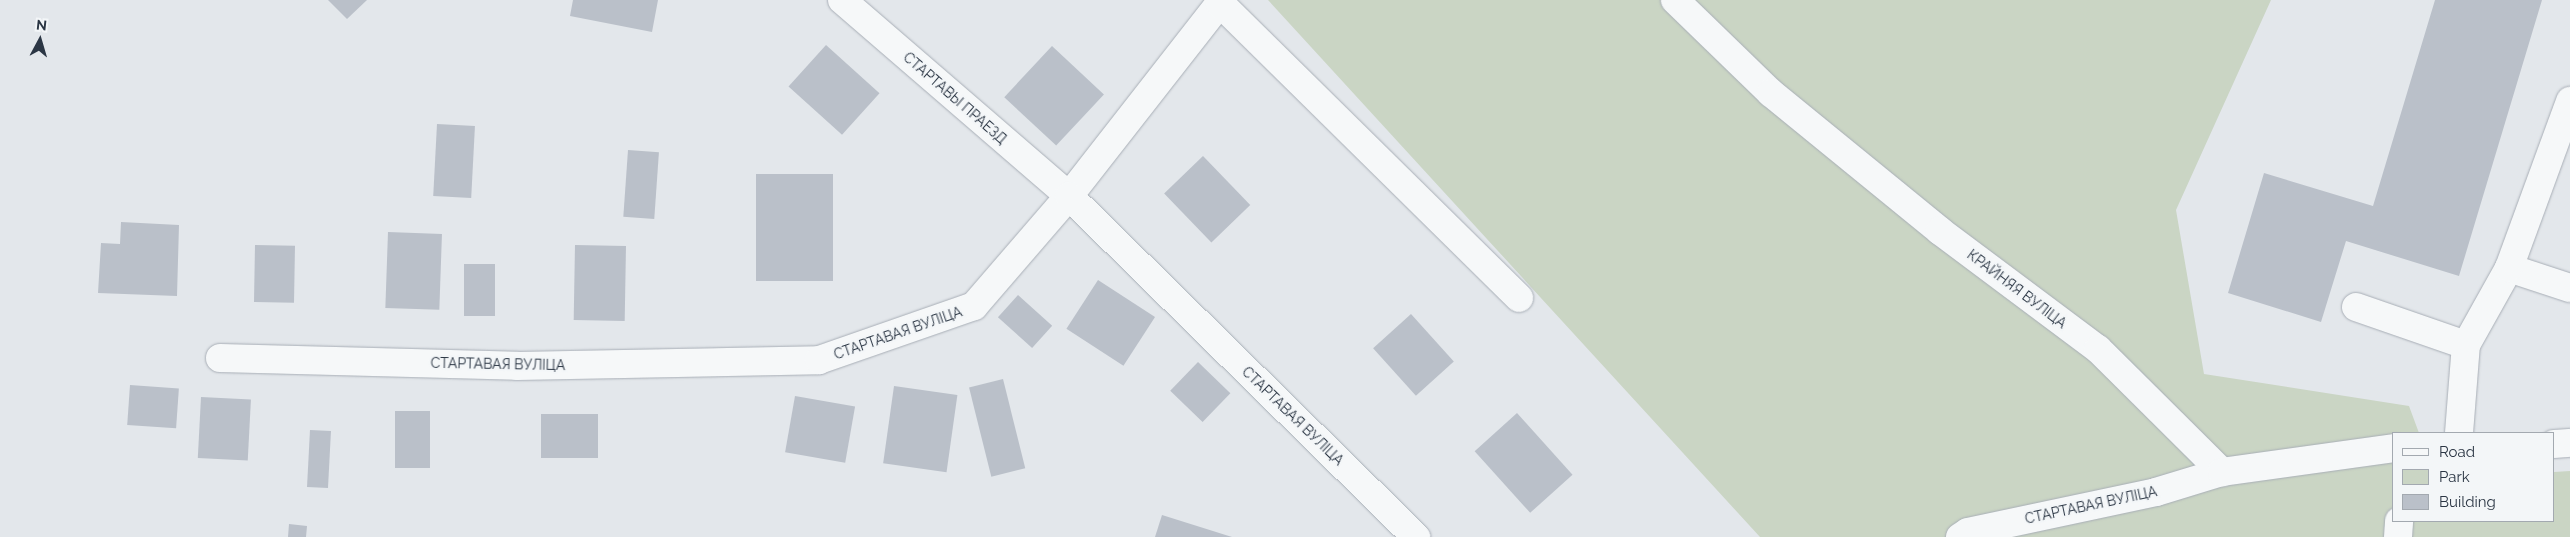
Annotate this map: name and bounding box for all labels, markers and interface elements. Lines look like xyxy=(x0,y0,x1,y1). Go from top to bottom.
north arrow xyxy=(15,15,65,65)
text: N xyxy=(35,17,48,34)
street label: СТАРТАВЫ ПРАЕЗД xyxy=(900,49,1010,147)
street label: КРАЙНЯЯ ВУЛІЦА xyxy=(1964,246,2070,332)
street label: СТАРТАВАЯ ВУЛІЦА xyxy=(832,303,964,363)
street label: СТАРТАВАЯ ВУЛІЦА xyxy=(430,354,566,374)
street label: СТАРТАВАЯ ВУЛІЦА xyxy=(1239,363,1347,469)
legend xyxy=(2392,432,2555,522)
text: Road xyxy=(2439,443,2475,461)
text: Park xyxy=(2439,468,2470,486)
street label: СТАРТАВАЯ ВУЛІЦА xyxy=(2023,483,2159,527)
text: Building xyxy=(2439,493,2496,511)

